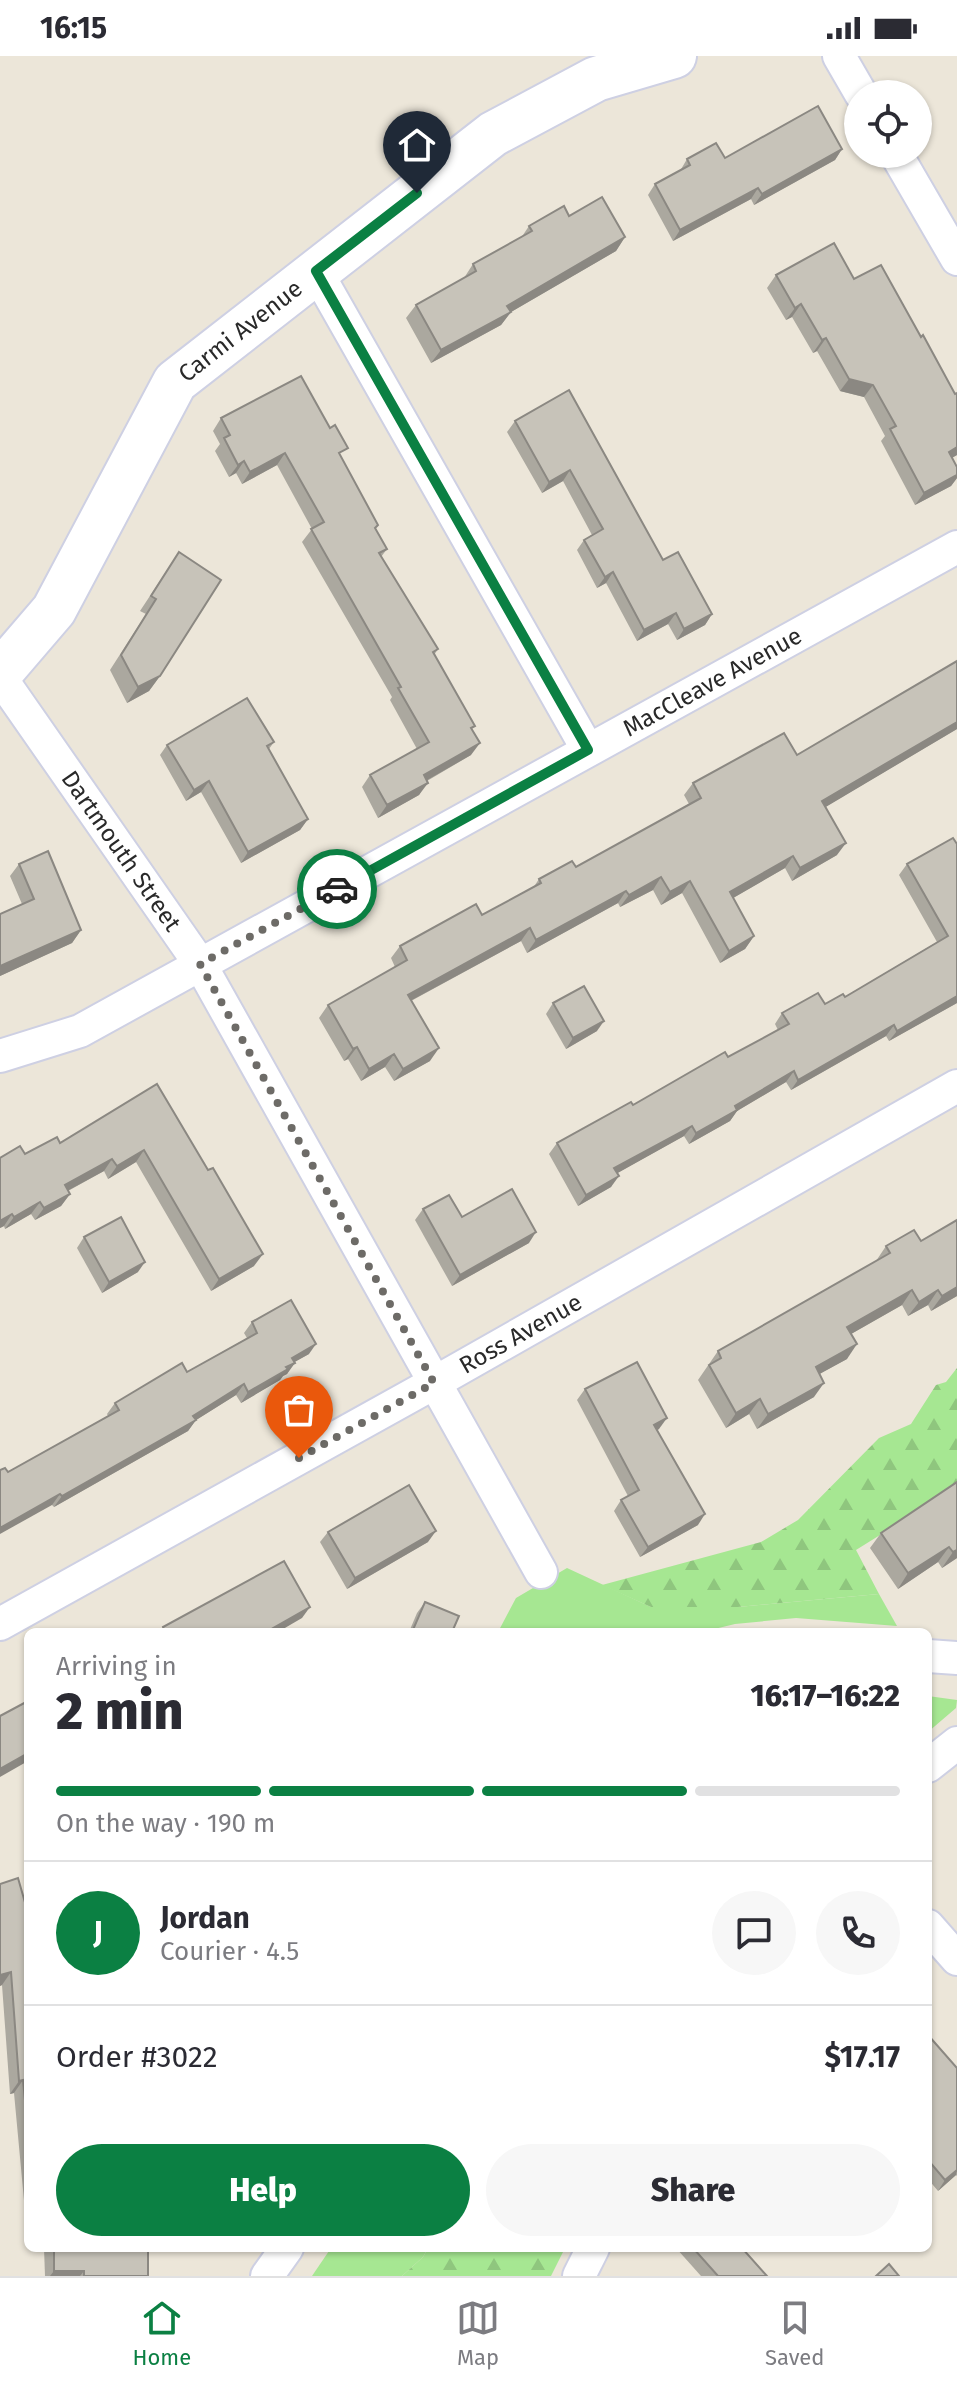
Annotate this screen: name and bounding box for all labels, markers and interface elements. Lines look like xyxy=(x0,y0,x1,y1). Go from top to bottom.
text: 16:15 xyxy=(40,10,107,46)
map controls xyxy=(844,80,932,168)
button: locate xyxy=(844,80,932,168)
pin xyxy=(383,111,451,193)
icon: home xyxy=(395,123,439,167)
street label: Carmi Avenue xyxy=(173,274,308,388)
street label: MacCleave Avenue xyxy=(618,622,807,743)
street label: Dartmouth Street xyxy=(56,765,187,937)
courier xyxy=(297,849,377,929)
icon: car xyxy=(315,867,359,911)
street label: Ross Avenue xyxy=(454,1288,587,1380)
pin xyxy=(265,1376,333,1458)
icon: bag xyxy=(277,1388,321,1432)
text: Arriving in xyxy=(56,1651,177,1682)
text: 16:17–16:22 xyxy=(750,1678,900,1714)
text: 2 min xyxy=(56,1680,183,1743)
text: On the way · 190 m xyxy=(56,1808,275,1839)
button: chat xyxy=(712,1891,796,1975)
button: phone xyxy=(816,1891,900,1975)
text: Jordan xyxy=(160,1900,250,1936)
text: J xyxy=(93,1915,103,1951)
text: Courier · 4.5 xyxy=(160,1936,299,1967)
text: Order #3022 xyxy=(56,2039,218,2075)
text: $17.17 xyxy=(824,2039,900,2075)
button: Help xyxy=(56,2144,470,2236)
button: Share xyxy=(486,2144,900,2236)
tab: Home xyxy=(132,2296,191,2371)
tab: Map xyxy=(456,2296,500,2371)
tab: Saved xyxy=(765,2296,825,2371)

